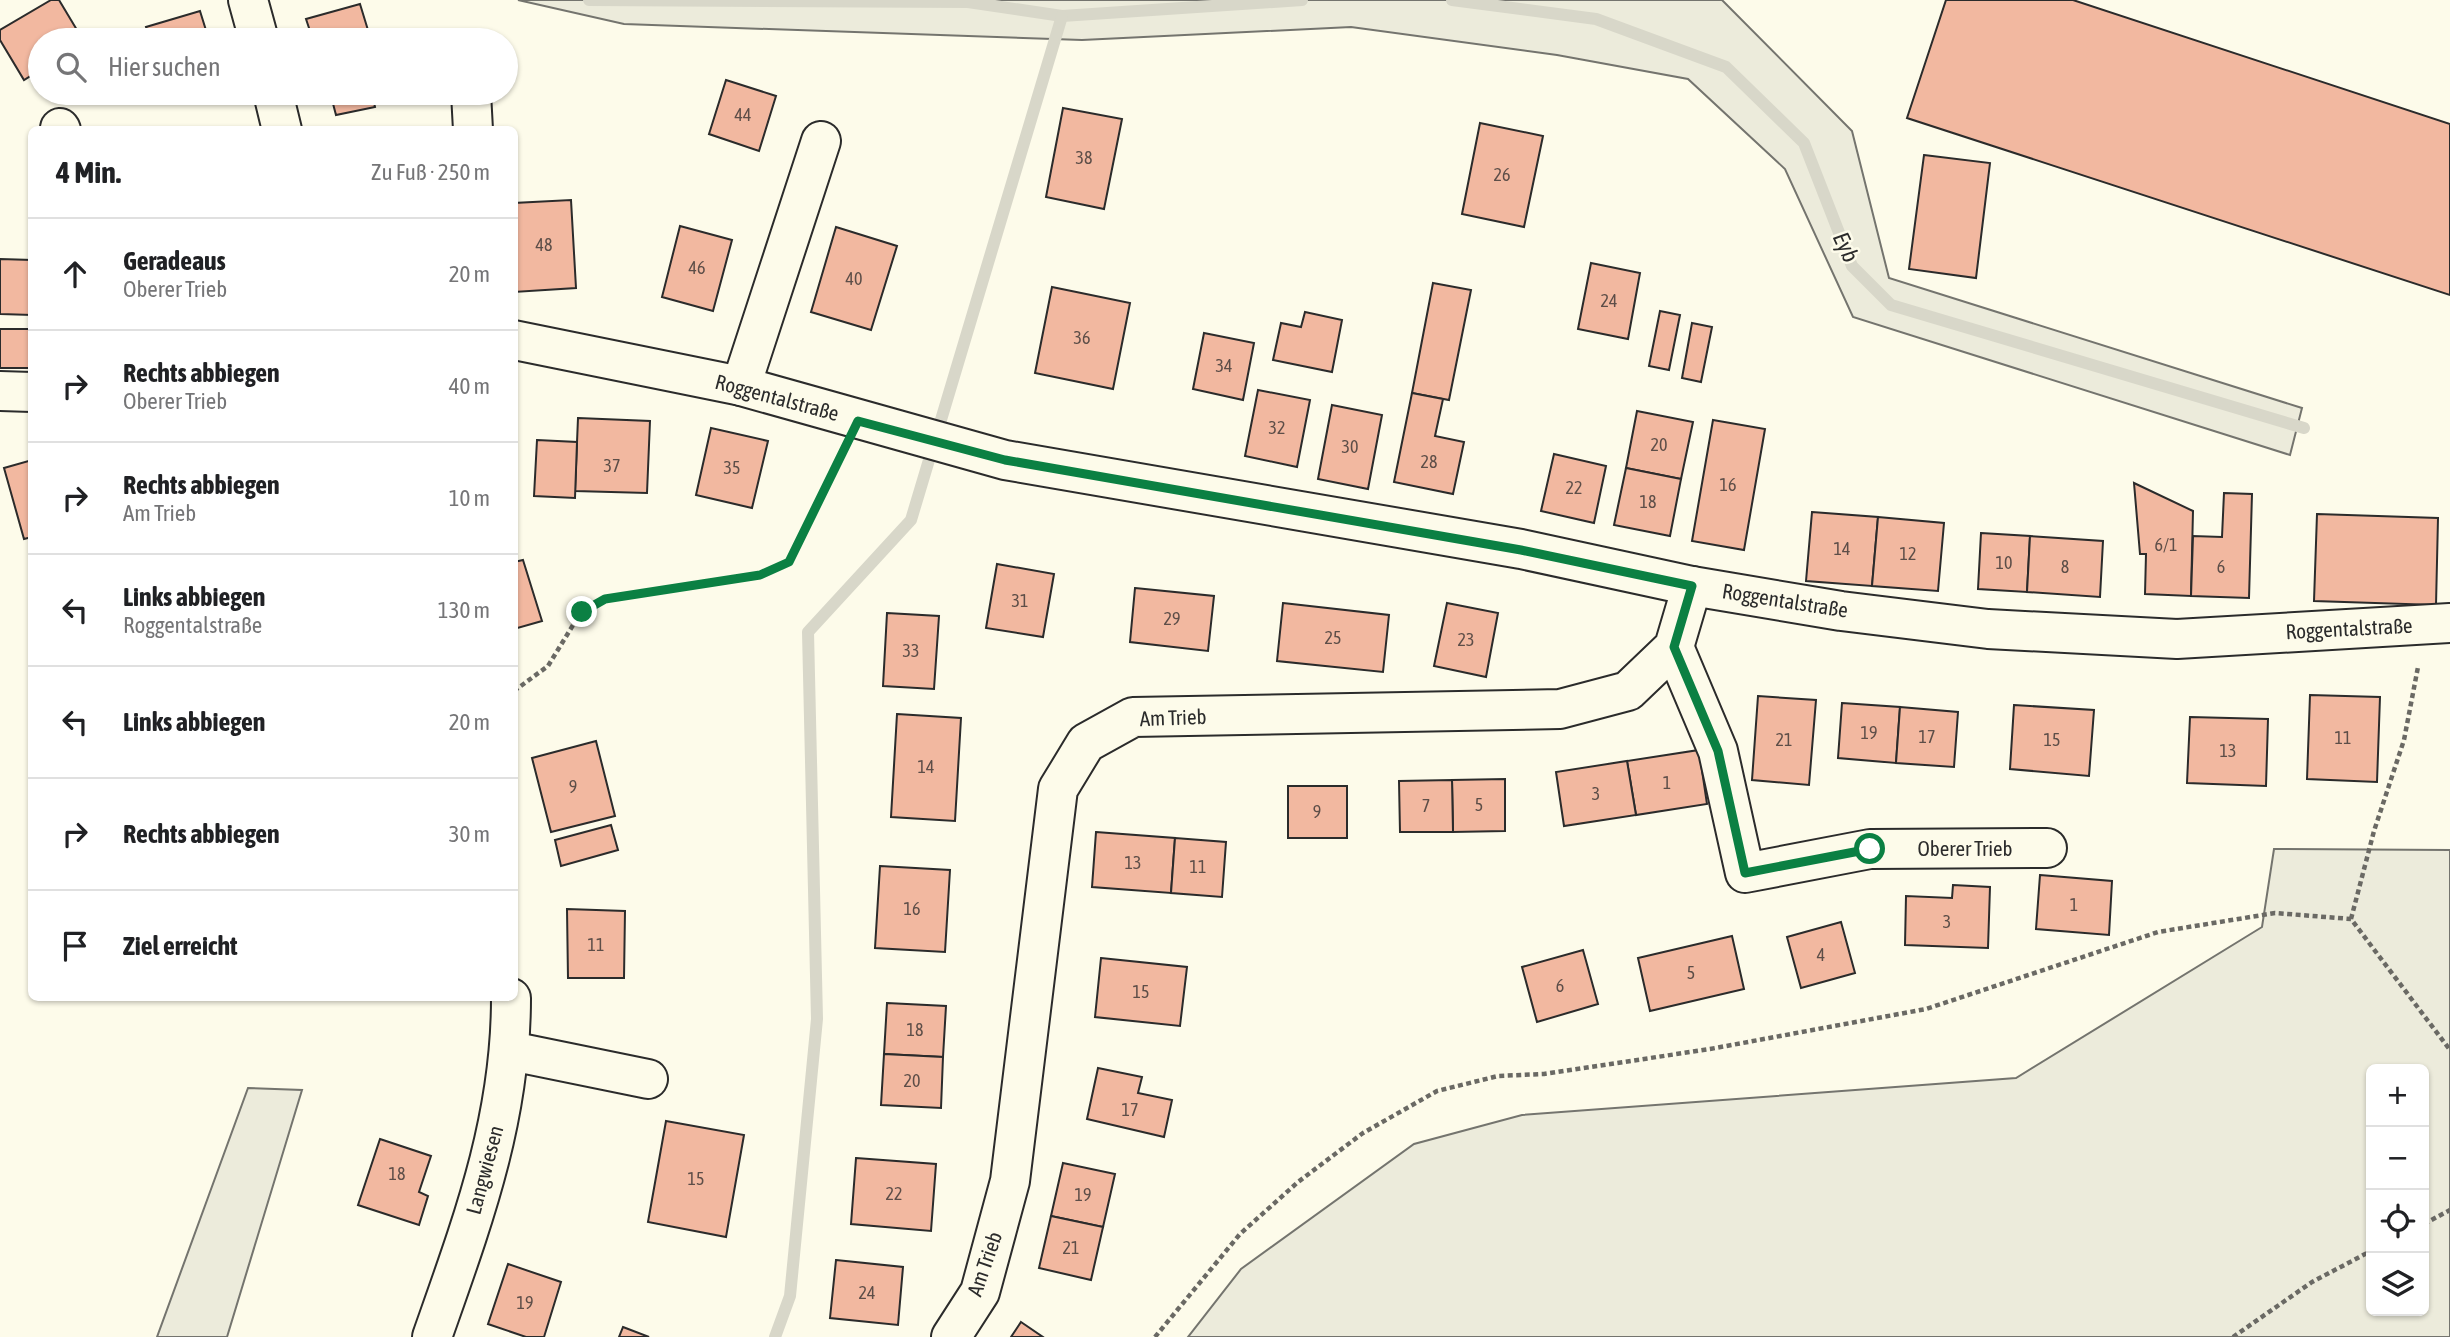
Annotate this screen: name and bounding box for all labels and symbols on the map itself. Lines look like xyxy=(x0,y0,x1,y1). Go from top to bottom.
house number: 44 xyxy=(735,104,751,125)
house number: 38 xyxy=(1076,147,1092,168)
house number: 26 xyxy=(1494,164,1510,185)
water label: Eyb xyxy=(1828,228,1864,266)
house number: 48 xyxy=(536,234,552,255)
house number: 46 xyxy=(689,257,705,278)
house number: 40 xyxy=(846,268,862,289)
house number: 24 xyxy=(1601,290,1617,311)
house number: 36 xyxy=(1074,327,1090,348)
house number: 34 xyxy=(1216,355,1232,376)
street label: Roggentalstraße xyxy=(713,369,842,425)
house number: 32 xyxy=(1269,417,1285,438)
house number: 20 xyxy=(1651,434,1667,455)
house number: 30 xyxy=(1342,436,1358,457)
house number: 28 xyxy=(1421,451,1437,472)
house number: 37 xyxy=(604,455,620,476)
house number: 35 xyxy=(724,457,740,478)
house number: 16 xyxy=(1720,474,1736,495)
house number: 22 xyxy=(1566,477,1582,498)
house number: 18 xyxy=(1640,491,1656,512)
house number: 6/1 xyxy=(2154,534,2178,555)
house number: 14 xyxy=(1834,538,1850,559)
house number: 12 xyxy=(1900,543,1916,564)
house number: 10 xyxy=(1996,552,2012,573)
house number: 8 xyxy=(2061,556,2069,577)
house number: 6 xyxy=(2217,556,2225,577)
street label: Roggentalstraße xyxy=(1721,578,1850,622)
house number: 31 xyxy=(1012,590,1028,611)
route end xyxy=(566,596,597,627)
house number: 29 xyxy=(1164,608,1180,629)
street label: Roggentalstraße xyxy=(2285,613,2413,643)
house number: 25 xyxy=(1325,627,1341,648)
house number: 23 xyxy=(1458,629,1474,650)
house number: 33 xyxy=(903,640,919,661)
street label: Am Trieb xyxy=(1139,704,1207,730)
house number: 19 xyxy=(1861,722,1877,743)
house number: 17 xyxy=(1919,726,1935,747)
house number: 11 xyxy=(2335,727,2351,748)
house number: 21 xyxy=(1776,729,1792,750)
house number: 15 xyxy=(2044,729,2060,750)
house number: 13 xyxy=(2220,740,2236,761)
house number: 14 xyxy=(918,756,934,777)
house number: 1 xyxy=(1663,772,1671,793)
house number: 9 xyxy=(569,776,577,797)
house number: 3 xyxy=(1592,783,1600,804)
house number: 5 xyxy=(1475,794,1483,815)
house number: 7 xyxy=(1422,795,1430,816)
house number: 9 xyxy=(1313,801,1321,822)
route start xyxy=(1854,833,1885,864)
street label: Oberer Trieb xyxy=(1917,836,2013,860)
house number: 13 xyxy=(1125,852,1141,873)
house number: 11 xyxy=(1190,856,1206,877)
house number: 1 xyxy=(2070,894,2078,915)
house number: 16 xyxy=(904,898,920,919)
house number: 3 xyxy=(1943,911,1951,932)
house number: 11 xyxy=(588,934,604,955)
house number: 4 xyxy=(1817,944,1825,965)
house number: 5 xyxy=(1687,962,1695,983)
house number: 6 xyxy=(1556,975,1564,996)
house number: 15 xyxy=(1133,981,1149,1002)
house number: 18 xyxy=(907,1019,923,1040)
house number: 20 xyxy=(904,1070,920,1091)
house number: 17 xyxy=(1122,1099,1138,1120)
street label: Langwiesen xyxy=(461,1123,507,1217)
house number: 18 xyxy=(389,1163,405,1184)
house number: 15 xyxy=(688,1168,704,1189)
house number: 22 xyxy=(886,1183,902,1204)
house number: 19 xyxy=(1075,1184,1091,1205)
street label: Am Trieb xyxy=(962,1228,1006,1299)
house number: 21 xyxy=(1063,1237,1079,1258)
house number: 24 xyxy=(859,1282,875,1303)
house number: 19 xyxy=(517,1292,533,1313)

